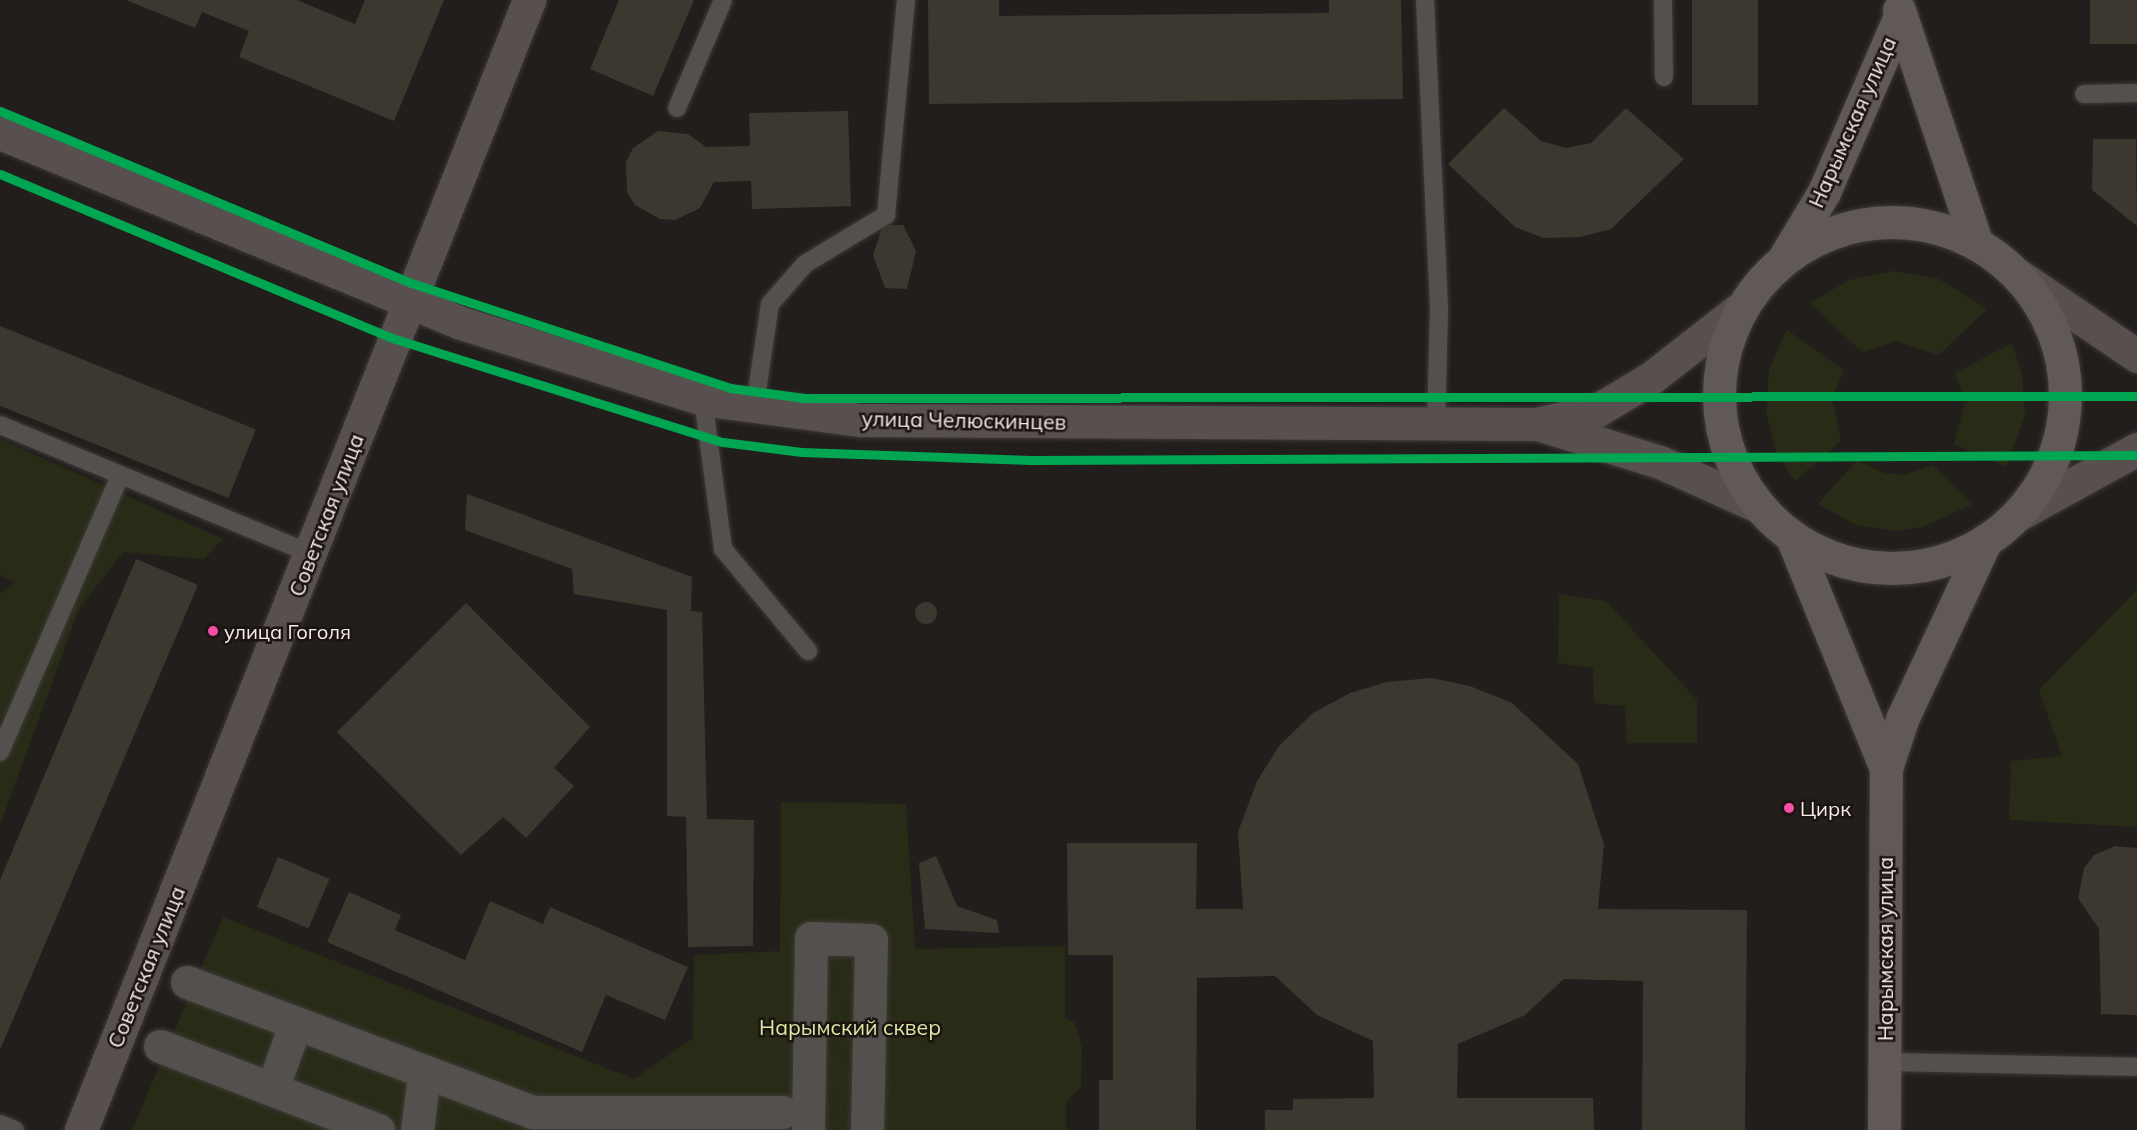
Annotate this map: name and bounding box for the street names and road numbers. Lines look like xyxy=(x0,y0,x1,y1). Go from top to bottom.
street label: Нарымская улица xyxy=(1803,33,1901,211)
street label: улица Челюскинцев xyxy=(861,406,1067,434)
street label: Советская улица xyxy=(283,430,369,600)
street label: Нарымская улица xyxy=(1872,857,1898,1041)
street label: Советская улица xyxy=(102,882,190,1052)

